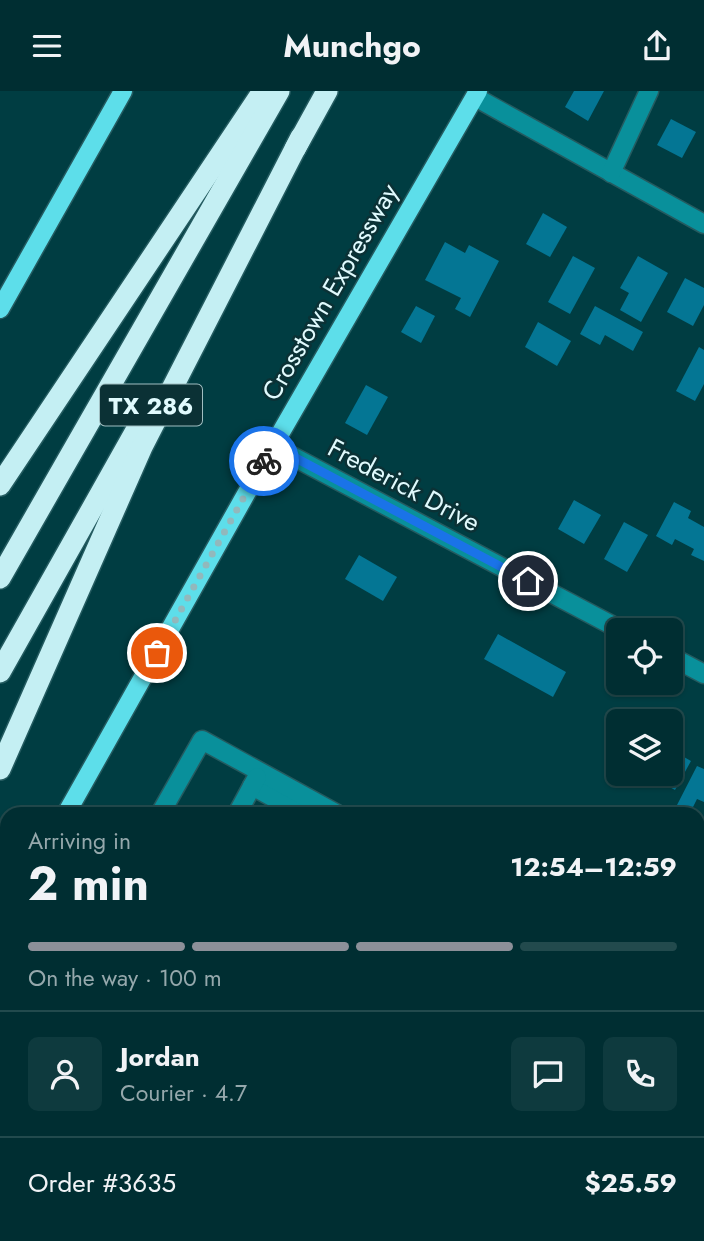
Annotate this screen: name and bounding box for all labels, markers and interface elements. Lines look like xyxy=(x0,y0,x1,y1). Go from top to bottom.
text: Munchgo xyxy=(283,23,421,69)
icon: menu xyxy=(28,27,66,65)
icon: share xyxy=(638,27,676,65)
street label: Crosstown Expressway xyxy=(252,176,408,408)
road number: TX 286 xyxy=(100,384,202,425)
courier xyxy=(229,426,299,496)
street label: Frederick Drive xyxy=(321,429,487,541)
icon: bike xyxy=(245,442,283,480)
pin xyxy=(498,551,558,611)
icon: home xyxy=(509,562,547,600)
map controls xyxy=(606,618,683,786)
button: locate xyxy=(606,618,683,695)
pin xyxy=(127,623,187,683)
icon: bag xyxy=(138,634,176,672)
button: layers xyxy=(606,709,683,786)
text: Arriving in xyxy=(28,824,131,858)
text: 12:54–12:59 xyxy=(510,848,677,886)
text: 2 min xyxy=(28,851,149,917)
text: On the way · 100 m xyxy=(28,961,222,995)
button: person xyxy=(28,1037,102,1111)
button: chat xyxy=(511,1037,585,1111)
button: phone xyxy=(603,1037,677,1111)
text: Jordan xyxy=(120,1038,200,1076)
text: Courier · 4.7 xyxy=(120,1076,247,1110)
text: Order #3635 xyxy=(28,1164,176,1202)
text: $25.59 xyxy=(584,1164,677,1202)

